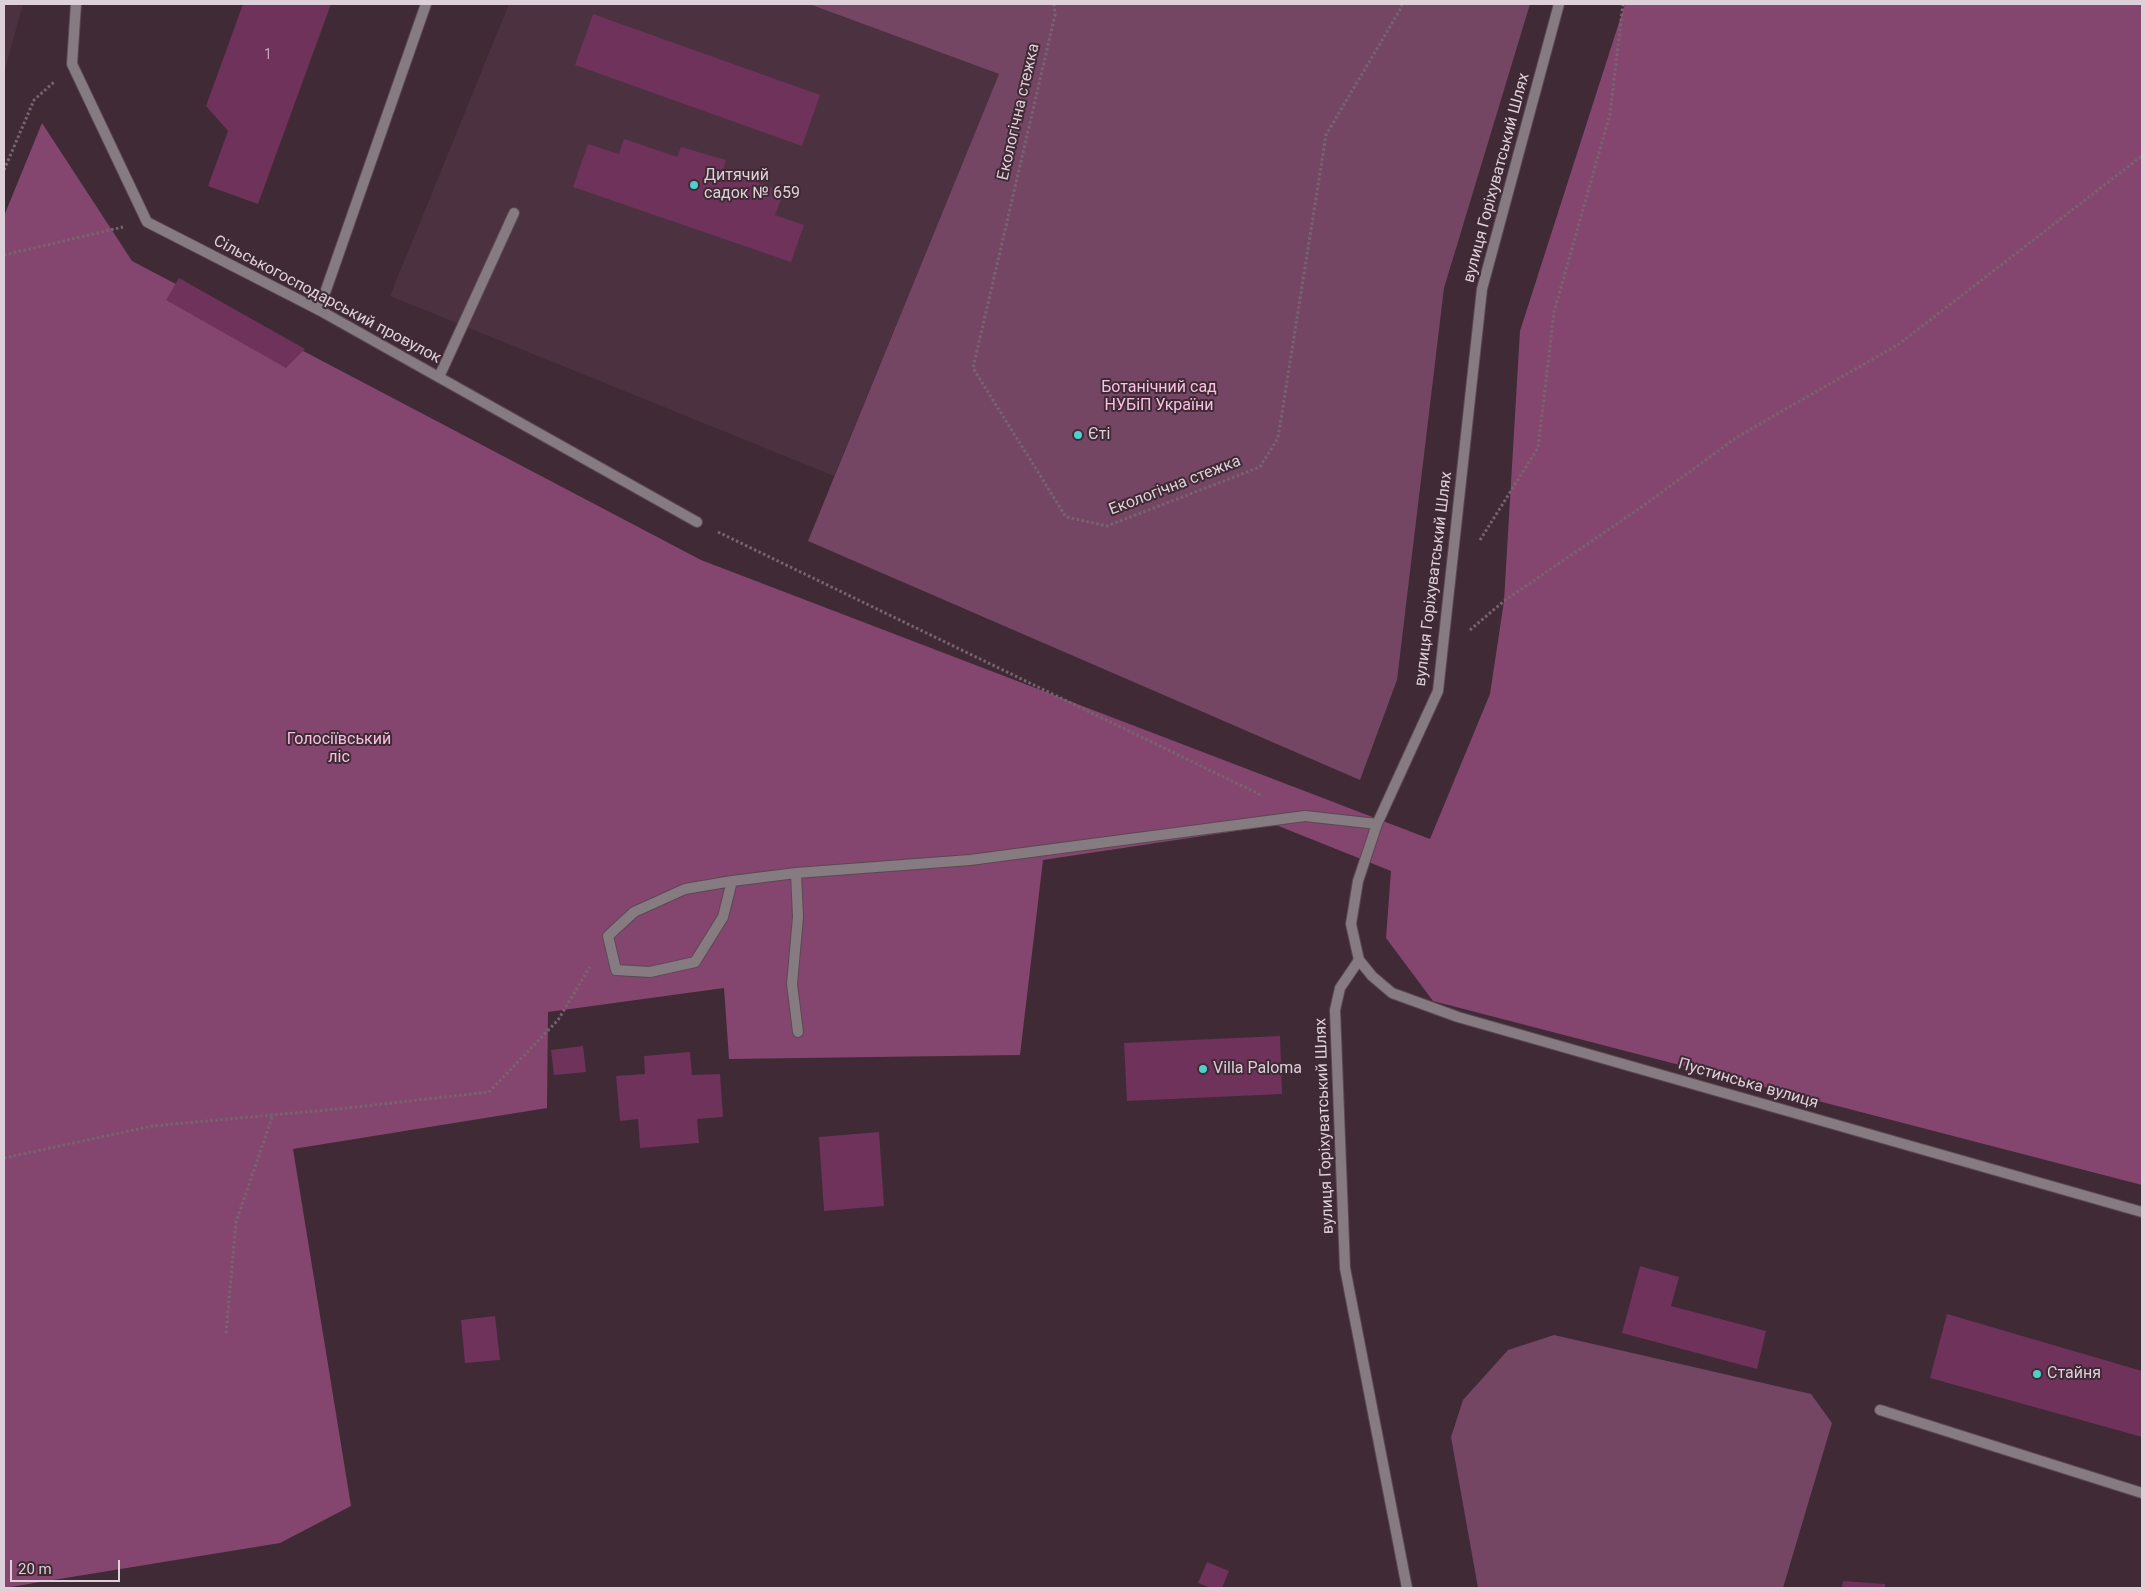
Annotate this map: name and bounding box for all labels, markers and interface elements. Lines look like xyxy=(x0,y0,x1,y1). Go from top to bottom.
street label: Екологічна стежка xyxy=(994,42,1044,182)
house number: 1 xyxy=(264,47,272,63)
street label: вулиця Горіхуватський Шлях xyxy=(1460,71,1534,285)
place label: Дитячий садок № 659 xyxy=(704,166,800,204)
marker: Дитячий садок № 659 xyxy=(688,179,700,191)
street label: Сільськогосподарський провулок xyxy=(210,232,444,368)
park label: Ботанічний сад НУБіП України xyxy=(1101,378,1217,416)
place label: Єті xyxy=(1088,425,1110,445)
marker: Єті xyxy=(1072,429,1084,441)
street label: Екологічна стежка xyxy=(1106,452,1244,520)
street label: вулиця Горіхуватський Шлях xyxy=(1411,471,1457,687)
park label: Голосіївський ліс xyxy=(287,730,391,768)
street label: вулиця Горіхуватський Шлях xyxy=(1312,1018,1338,1234)
street label: Пустинська вулиця xyxy=(1676,1055,1820,1113)
place label: Villa Paloma xyxy=(1213,1059,1302,1079)
marker: Villa Paloma xyxy=(1197,1063,1209,1075)
place label: Стайня xyxy=(2047,1364,2101,1384)
marker: Стайня xyxy=(2031,1368,2043,1380)
scale bar xyxy=(12,1550,122,1582)
text: 20 m xyxy=(18,1560,52,1578)

